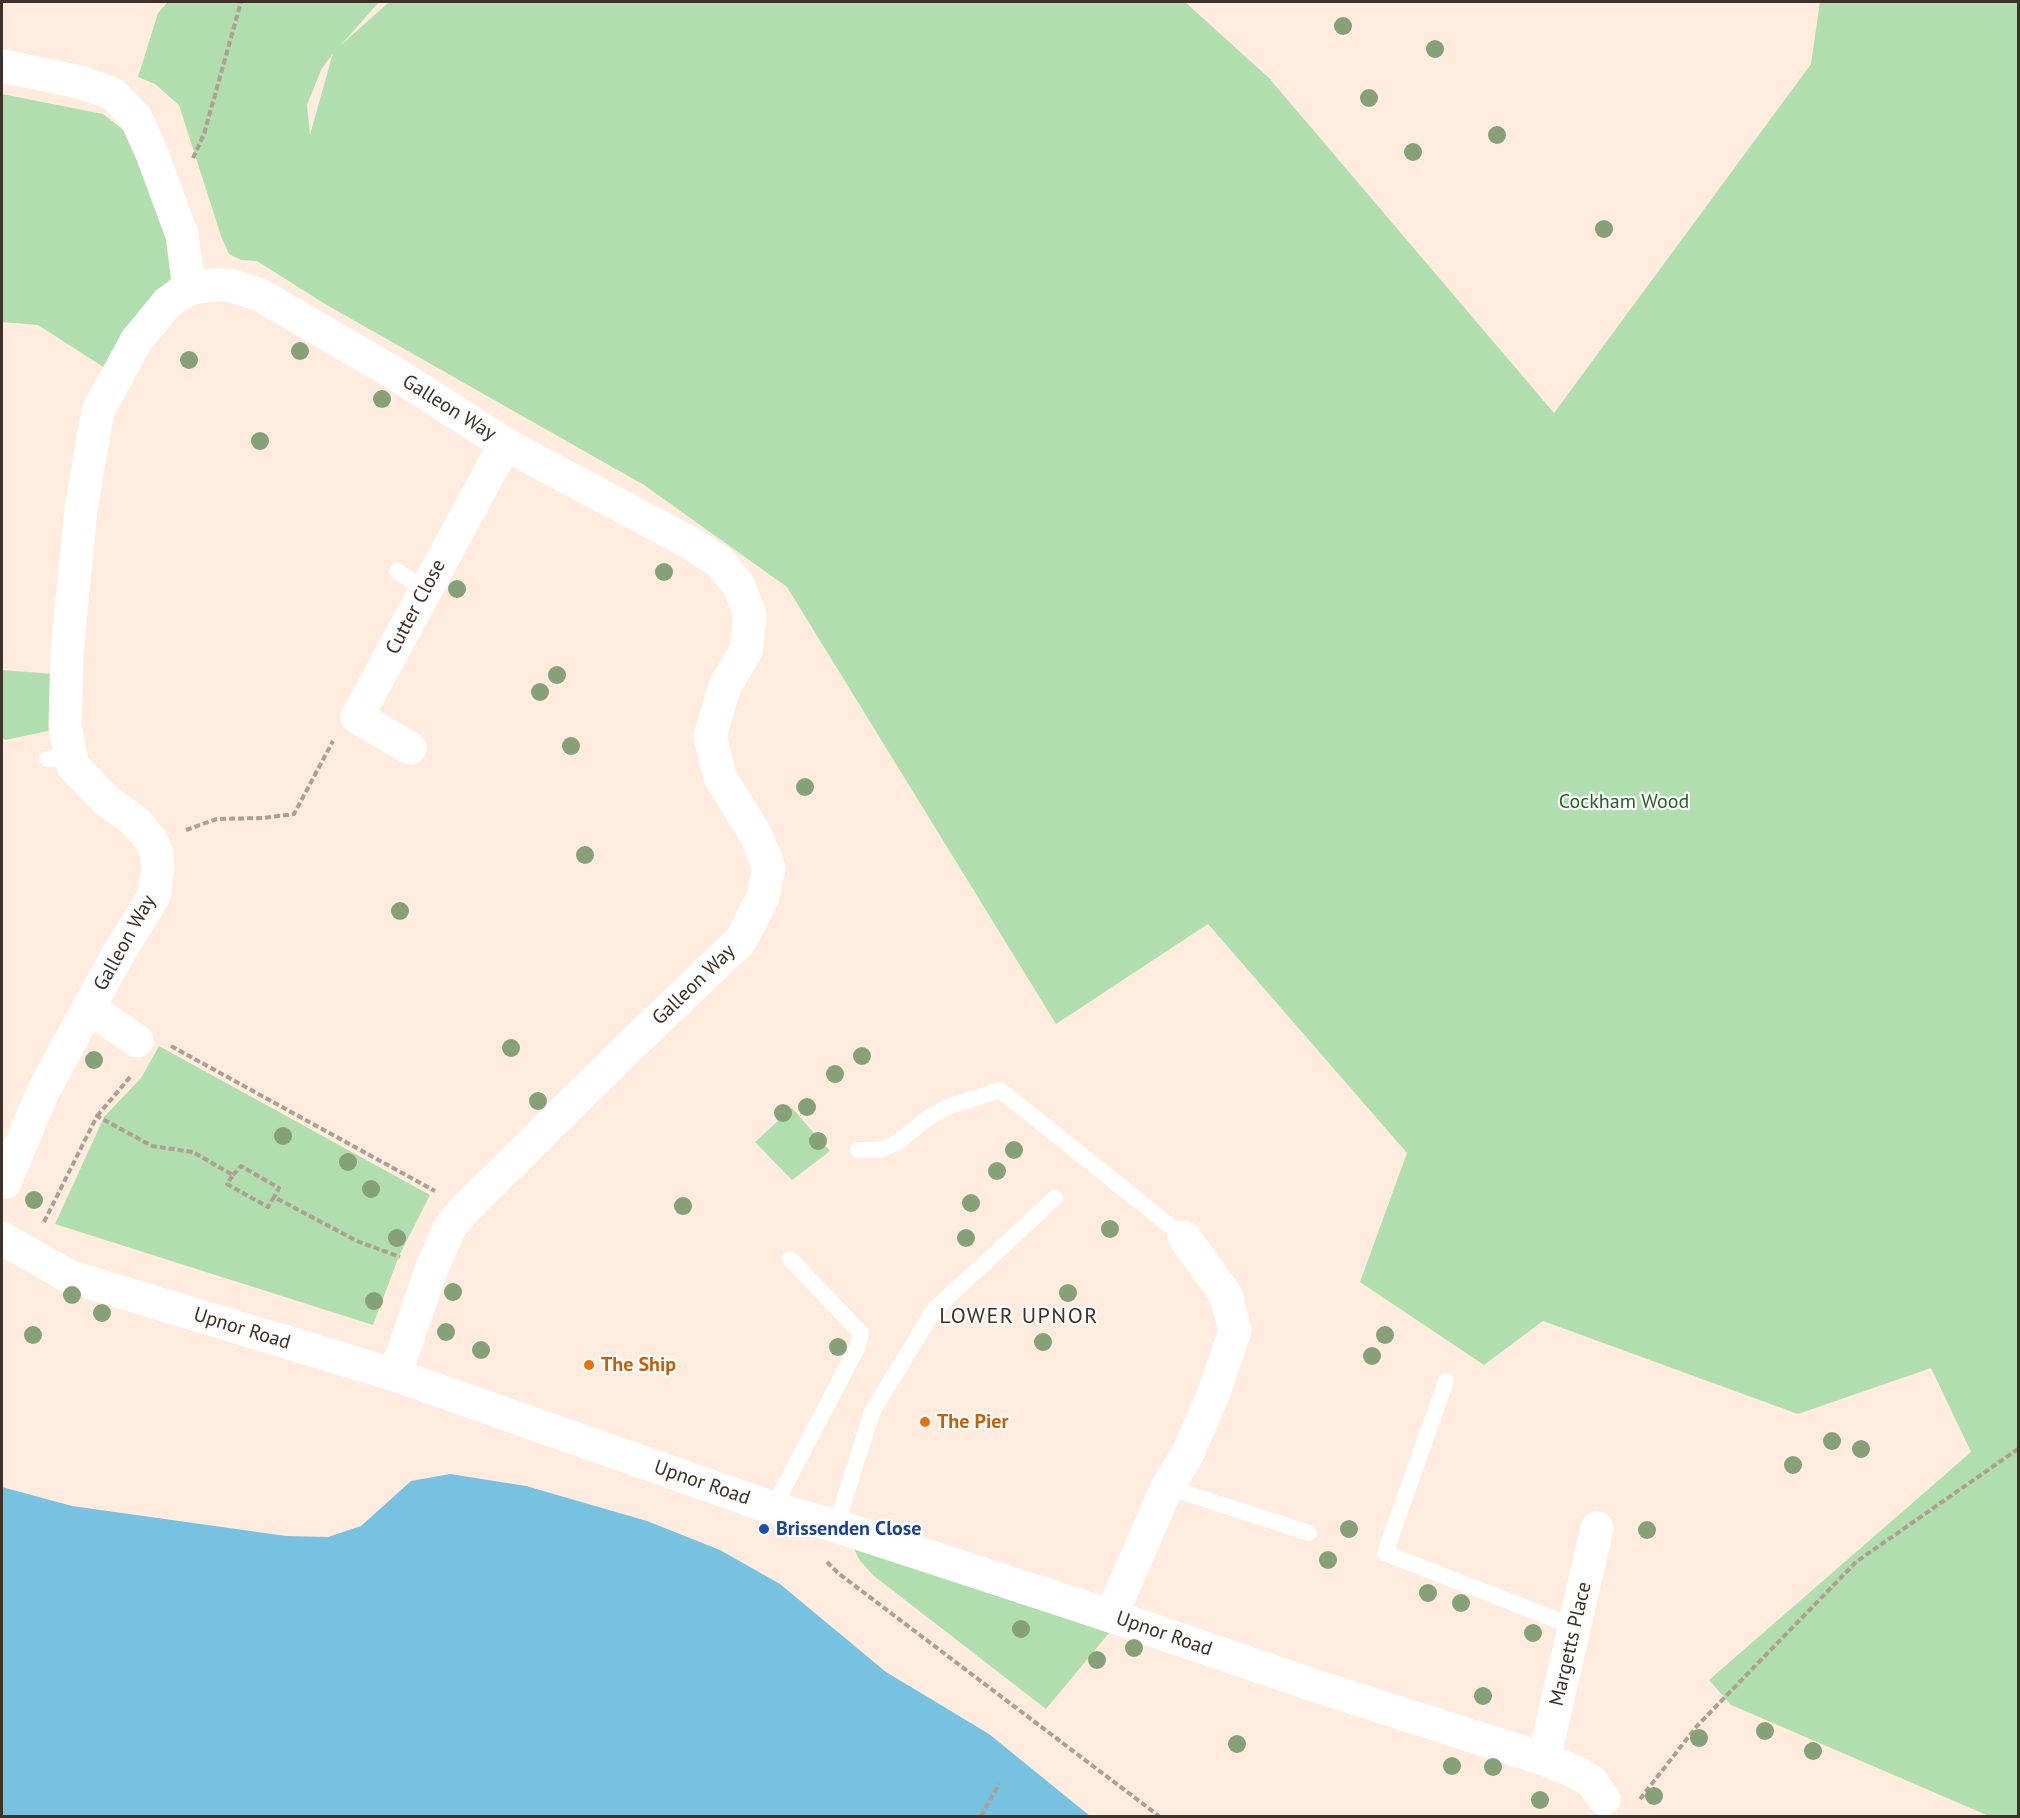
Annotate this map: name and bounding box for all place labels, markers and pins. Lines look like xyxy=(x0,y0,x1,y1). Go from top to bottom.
place label: The Ship xyxy=(601,1353,676,1377)
marker: The Ship xyxy=(582,1358,596,1372)
place label: The Pier xyxy=(937,1410,1008,1434)
marker: The Pier xyxy=(918,1415,932,1429)
place label: Brissenden Close xyxy=(776,1517,921,1541)
marker: Brissenden Close xyxy=(757,1522,771,1536)

